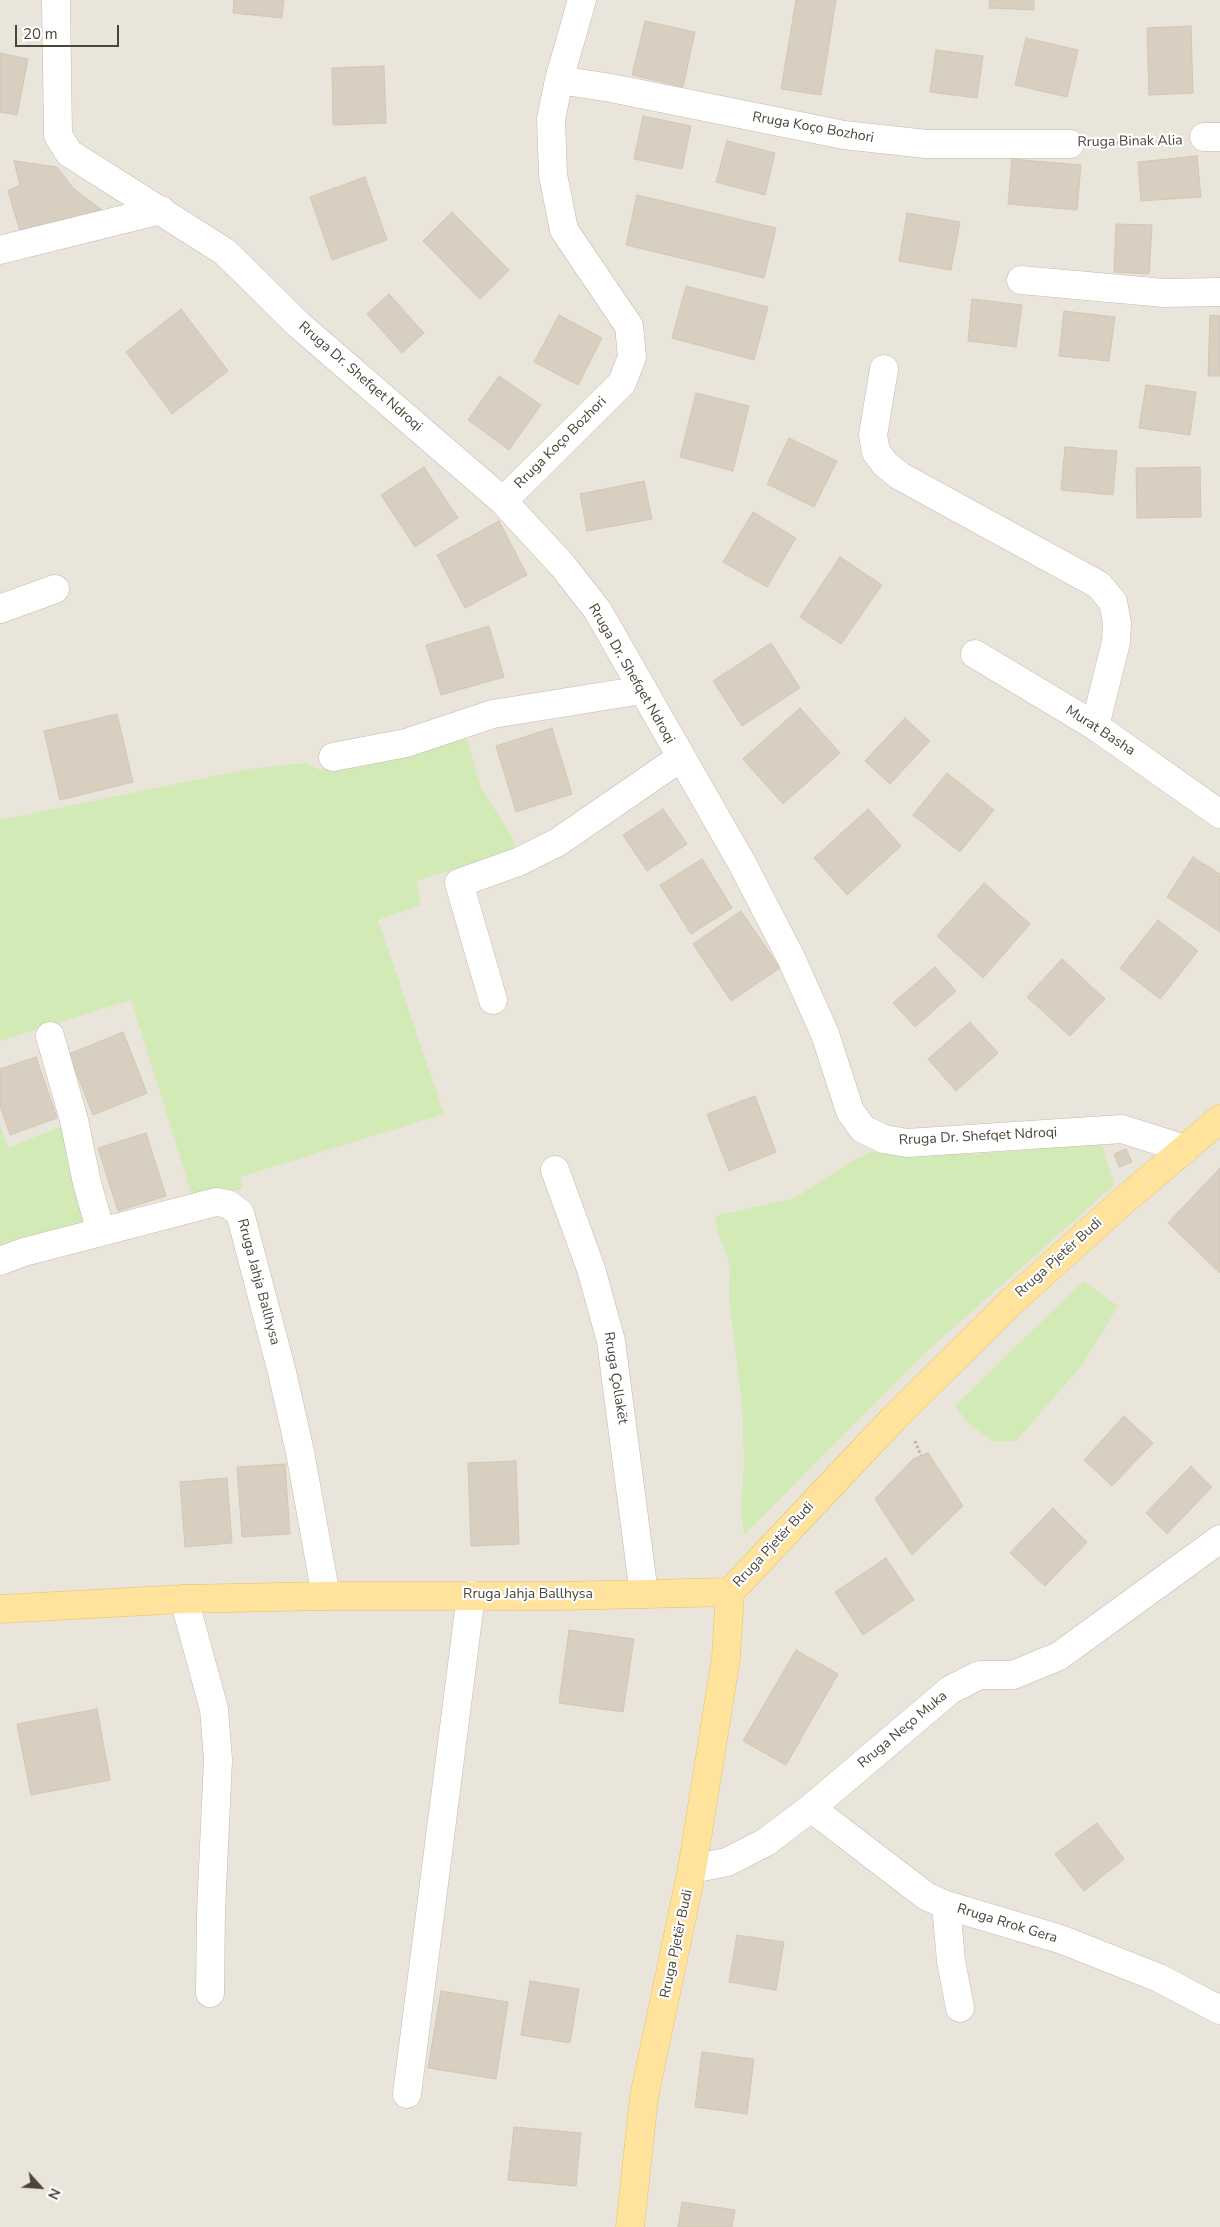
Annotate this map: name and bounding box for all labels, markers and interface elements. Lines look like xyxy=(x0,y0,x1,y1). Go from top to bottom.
scale bar xyxy=(18,15,121,47)
text: 20 m xyxy=(23,24,58,44)
street label: Rruga Koço Bozhori xyxy=(751,109,875,147)
street label: Rruga Binak Alia xyxy=(1077,133,1183,151)
street label: Rruga Dr. Shefqet Ndroqi xyxy=(295,319,425,435)
street label: Rruga Koço Bozhori xyxy=(512,394,610,492)
street label: Rruga Dr. Shefqet Ndroqi xyxy=(584,601,678,747)
street label: Murat Basha xyxy=(1062,702,1138,760)
street label: Rruga Dr. Shefqet Ndroqi xyxy=(898,1124,1058,1150)
street label: Rruga Pjetër Budi xyxy=(1012,1215,1106,1301)
street label: Rruga Jahja Ballhysa xyxy=(233,1217,283,1347)
street label: Rruga Çollakët xyxy=(599,1331,631,1425)
street label: Rruga Pjetër Budi xyxy=(730,1499,818,1591)
street label: Rruga Jahja Ballhysa xyxy=(463,1587,593,1603)
street label: Rruga Neço Muka xyxy=(855,1688,951,1772)
street label: Rruga Pjetër Budi xyxy=(657,1888,697,2000)
street label: Rruga Rrok Gera xyxy=(955,1901,1059,1947)
north arrow xyxy=(15,2162,65,2212)
text: N xyxy=(43,2185,65,2203)

